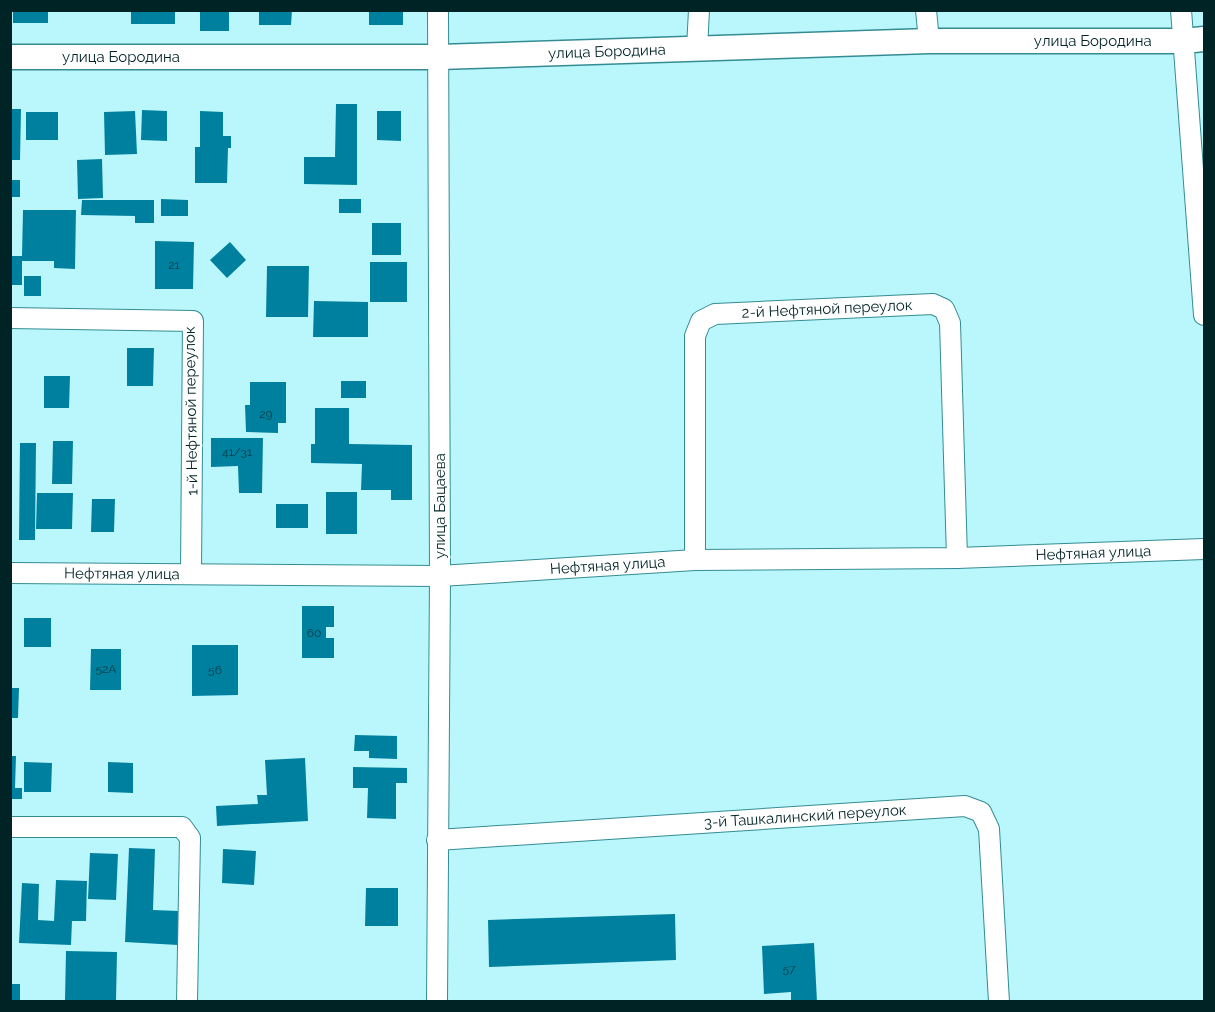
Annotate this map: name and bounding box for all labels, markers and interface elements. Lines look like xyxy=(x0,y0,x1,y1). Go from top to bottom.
street label: улица Бородина xyxy=(1034,32,1152,50)
street label: улица Бородина xyxy=(548,41,666,62)
street label: улица Бородина xyxy=(62,48,180,66)
house number: 21 xyxy=(168,258,180,272)
street label: 2-й Нефтяной переулок xyxy=(741,296,913,322)
street label: 1-й Нефтяной переулок xyxy=(181,326,201,496)
house number: 29 xyxy=(259,407,273,421)
house number: 41/31 xyxy=(222,445,252,459)
street label: улица Бацаева xyxy=(431,453,449,559)
street label: Нефтяная улица xyxy=(1035,542,1152,564)
street label: Нефтяная улица xyxy=(549,553,666,578)
street label: Нефтяная улица xyxy=(64,564,180,583)
house number: 60 xyxy=(307,626,321,640)
house number: 52А xyxy=(96,662,116,676)
house number: 56 xyxy=(208,663,222,677)
street label: 3-й Ташкалинский переулок xyxy=(703,801,907,832)
house number: 57 xyxy=(783,962,796,976)

